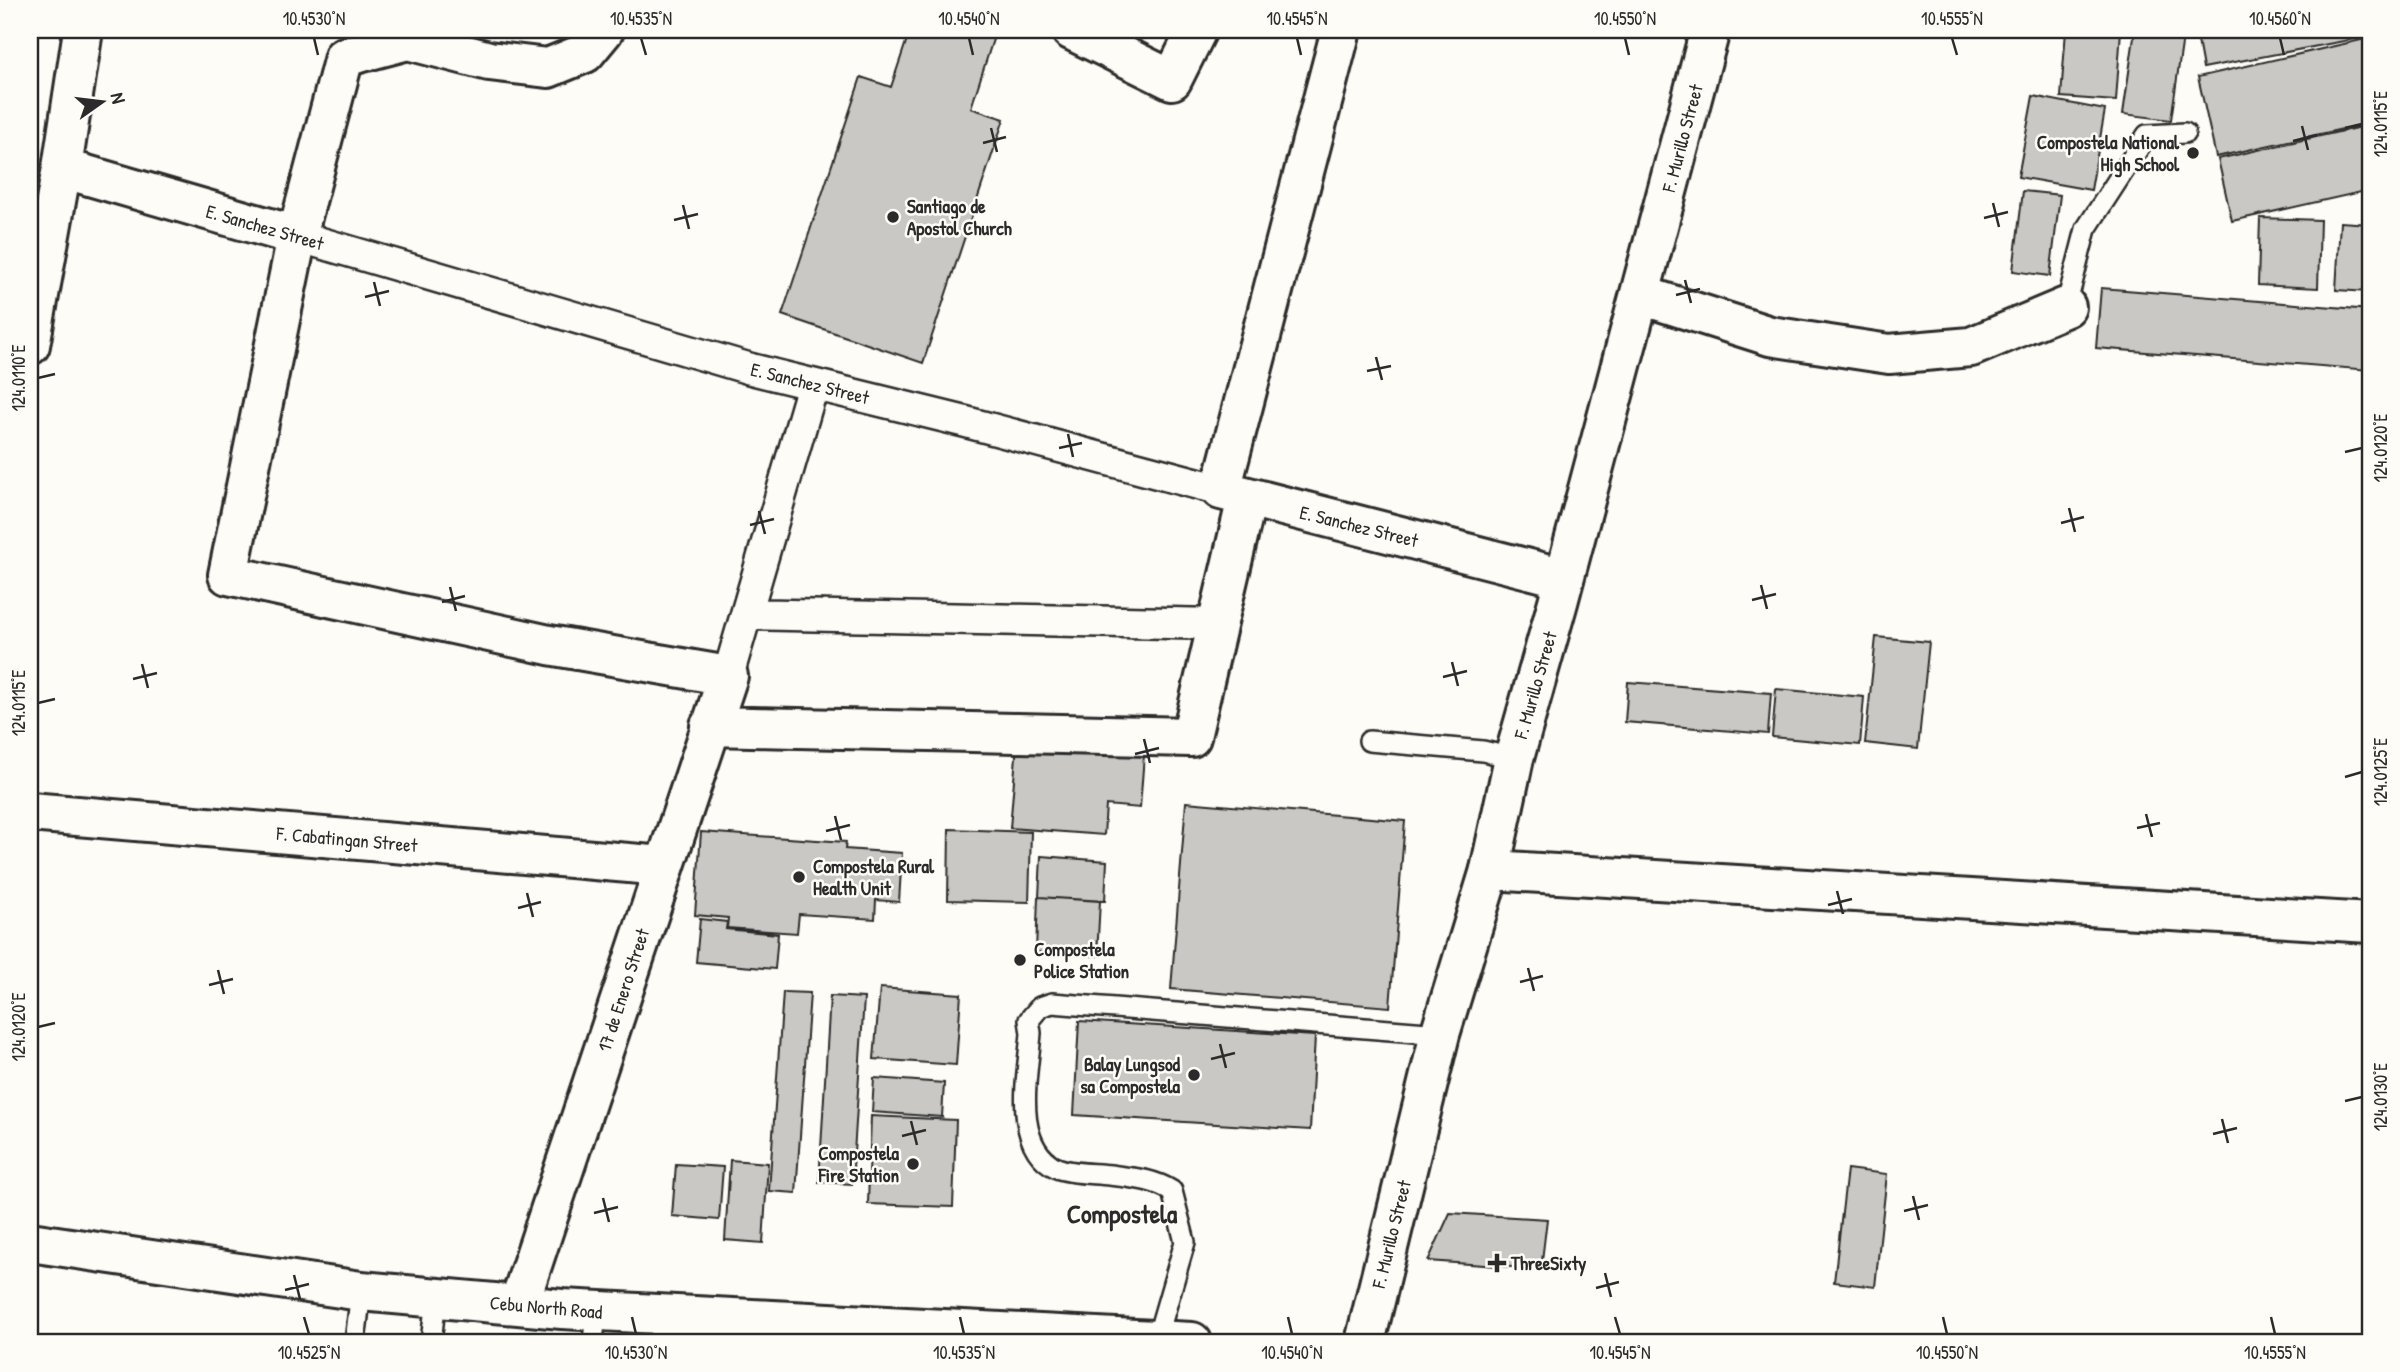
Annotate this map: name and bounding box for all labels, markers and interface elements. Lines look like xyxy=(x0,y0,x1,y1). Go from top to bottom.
text: 10.4530°N xyxy=(283,6,345,31)
text: 10.4535°N xyxy=(610,6,672,31)
text: 10.4540°N xyxy=(938,6,1000,31)
text: 10.4545°N xyxy=(1267,6,1327,31)
text: 10.4550°N xyxy=(1594,6,1656,31)
text: 10.4555°N xyxy=(1921,6,1983,31)
text: 10.4560°N xyxy=(2249,6,2311,31)
north arrow xyxy=(66,66,136,136)
street label: F. Murillo Street xyxy=(1655,81,1709,196)
text: N xyxy=(105,90,132,106)
text: 124.0115°E xyxy=(2368,91,2393,157)
place label: Compostela National High School xyxy=(2037,129,2180,178)
marker: Compostela National High School xyxy=(2185,145,2201,161)
place label: Santiago de Apostol Church xyxy=(907,193,1012,242)
street label: E. Sanchez Street xyxy=(203,198,327,256)
marker: Santiago de Apostol Church xyxy=(885,209,901,225)
text: 124.0110°E xyxy=(6,345,31,411)
street label: E. Sanchez Street xyxy=(748,356,872,410)
text: 124.0120°E xyxy=(2368,414,2393,482)
street label: E. Sanchez Street xyxy=(1297,499,1421,553)
street label: F. Murillo Street xyxy=(1507,628,1563,743)
text: 124.0115°E xyxy=(6,670,31,736)
text: 124.0125°E xyxy=(2368,738,2393,806)
street label: F. Cabatingan Street xyxy=(275,820,419,858)
place label: Compostela Rural Health Unit xyxy=(813,853,935,901)
marker: Compostela Rural Health Unit xyxy=(791,869,807,885)
street label: 17 de Enero Street xyxy=(591,925,655,1055)
place label: Compostela Police Station xyxy=(1034,936,1130,984)
marker: Compostela Police Station xyxy=(1012,952,1028,968)
text: 124.0120°E xyxy=(6,993,31,1061)
place label: Balay Lungsod sa Compostela xyxy=(1080,1051,1181,1100)
text: 124.0130°E xyxy=(2368,1063,2393,1131)
marker: Balay Lungsod sa Compostela xyxy=(1186,1067,1202,1083)
place label: Compostela Fire Station xyxy=(818,1140,900,1188)
marker: Compostela Fire Station xyxy=(905,1156,921,1172)
street label: F. Murillo Street xyxy=(1365,1177,1417,1292)
district label: Compostela xyxy=(1067,1196,1178,1232)
place label: ThreeSixty xyxy=(1510,1250,1586,1277)
marker: ThreeSixty xyxy=(1489,1255,1505,1271)
street label: Cebu North Road xyxy=(489,1289,604,1325)
text: 10.4525°N xyxy=(278,1340,340,1365)
text: 10.4530°N xyxy=(605,1340,667,1365)
text: 10.4535°N xyxy=(933,1340,995,1365)
text: 10.4540°N xyxy=(1261,1340,1323,1365)
text: 10.4545°N xyxy=(1590,1340,1650,1365)
text: 10.4550°N xyxy=(1916,1340,1978,1365)
text: 10.4555°N xyxy=(2244,1340,2306,1365)

